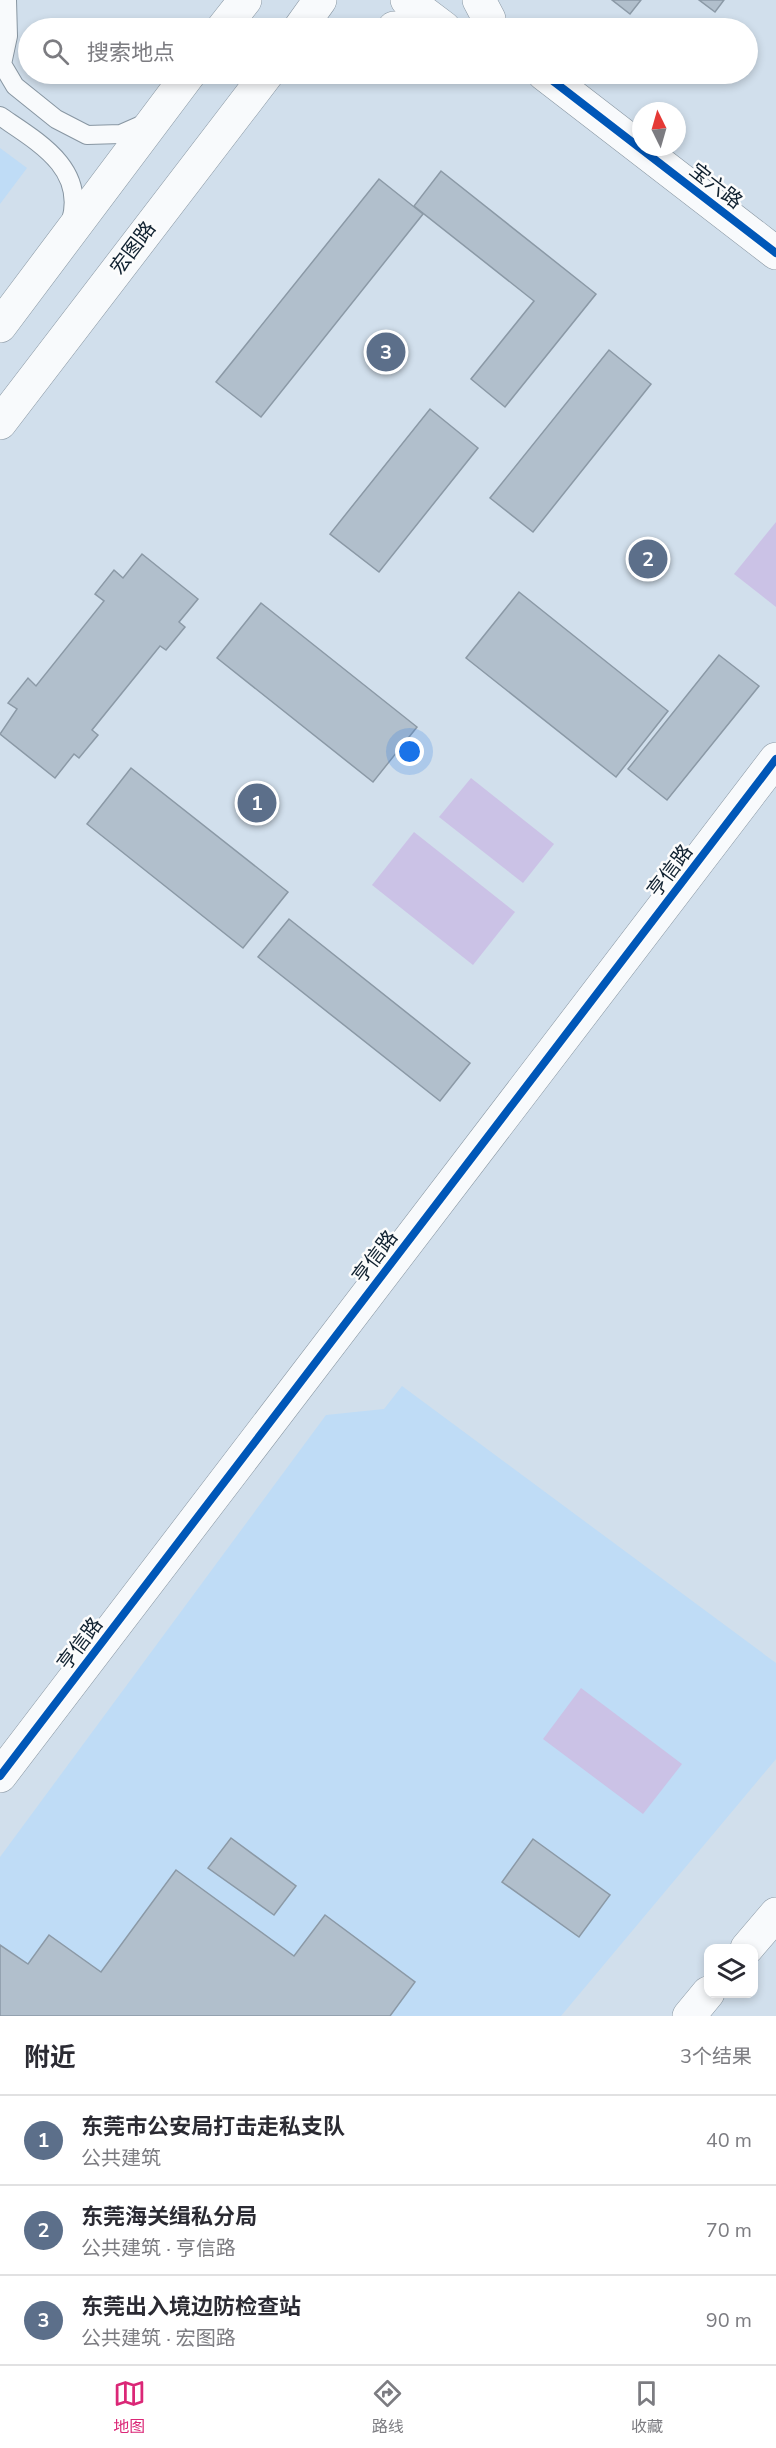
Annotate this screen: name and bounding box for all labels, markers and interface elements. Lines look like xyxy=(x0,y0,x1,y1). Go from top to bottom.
search box xyxy=(18,18,758,84)
icon: search xyxy=(39,35,72,68)
text: 搜索地点 xyxy=(87,38,175,68)
north arrow xyxy=(632,102,686,156)
street label: 宝六路 xyxy=(684,157,748,215)
street label: 宏图路 xyxy=(104,216,162,280)
pin: 3 xyxy=(366,330,406,374)
pin: 2 xyxy=(628,536,668,582)
your location xyxy=(395,737,424,766)
pin: 1 xyxy=(238,780,276,826)
street label: 亨信路 xyxy=(641,839,699,903)
street label: 亨信路 xyxy=(346,1225,404,1289)
street label: 亨信路 xyxy=(51,1612,109,1676)
map controls xyxy=(704,1944,758,1998)
button: layers xyxy=(704,1944,758,1998)
text: 附近 xyxy=(24,2040,76,2075)
text: 3个结果 xyxy=(680,2043,752,2070)
text: 东莞市公安局打击走私支队 xyxy=(81,2112,345,2142)
text: 1 xyxy=(38,2127,50,2154)
text: 40 m xyxy=(706,2127,752,2154)
text: 公共建筑 xyxy=(81,2145,161,2172)
text: 东莞海关缉私分局 xyxy=(81,2202,257,2232)
text: 2 xyxy=(38,2217,50,2244)
text: 70 m xyxy=(706,2217,752,2244)
text: 公共建筑 · 亨信路 xyxy=(81,2235,236,2262)
text: 东莞出入境边防检查站 xyxy=(81,2292,301,2322)
text: 3 xyxy=(38,2307,50,2334)
text: 90 m xyxy=(706,2307,752,2334)
text: 公共建筑 · 宏图路 xyxy=(81,2325,236,2352)
tab: 地图 xyxy=(113,2377,146,2438)
tab: 路线 xyxy=(371,2377,404,2438)
tab: 收藏 xyxy=(630,2377,663,2438)

